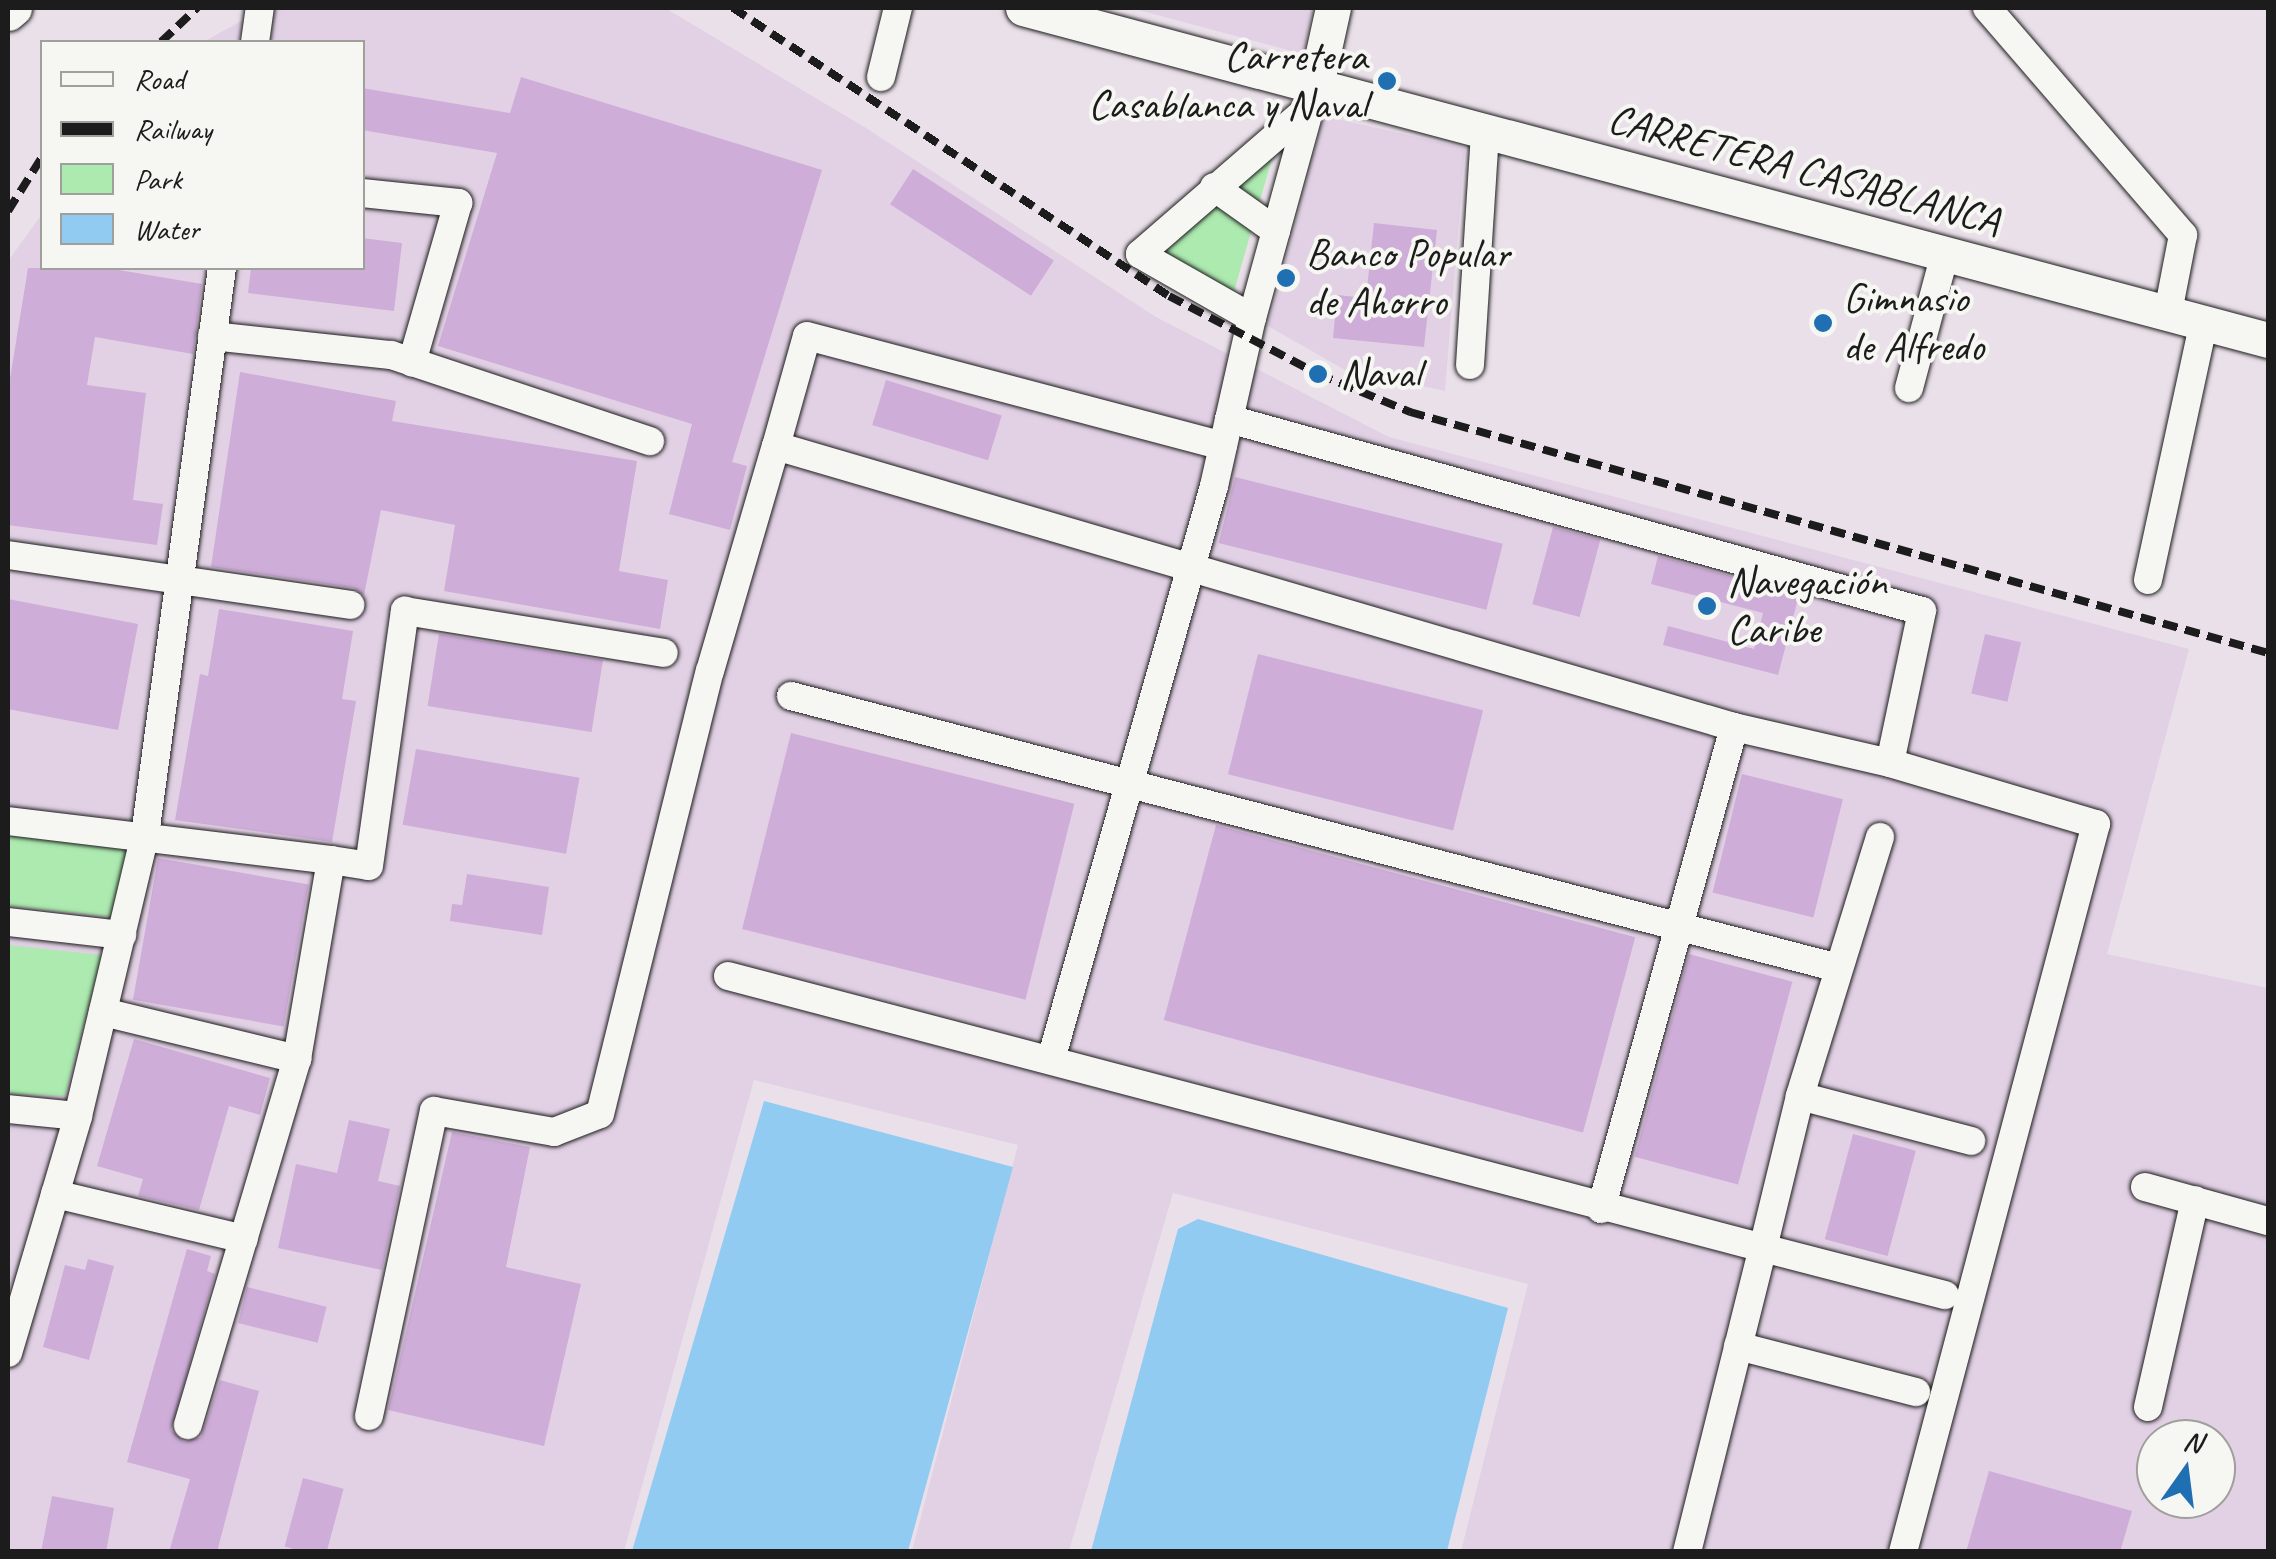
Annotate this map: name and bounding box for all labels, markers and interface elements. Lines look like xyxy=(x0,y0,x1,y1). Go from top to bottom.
place label: Carretera Casablanca y Naval xyxy=(1088,32,1367,130)
legend xyxy=(40,40,365,270)
text: Road xyxy=(134,60,184,98)
marker: Carretera Casablanca y Naval xyxy=(1376,70,1398,92)
street label: CARRETERA CASABLANCA xyxy=(1604,94,2004,246)
text: Railway xyxy=(134,110,212,148)
text: Park xyxy=(134,160,182,198)
text: Water xyxy=(134,210,199,248)
place label: Banco Popular de Ahorro xyxy=(1306,229,1509,328)
marker: Banco Popular de Ahorro xyxy=(1275,267,1297,289)
place label: Gimnasio de Alfredo xyxy=(1843,274,1984,372)
marker: Gimnasio de Alfredo xyxy=(1812,312,1834,334)
place label: Naval xyxy=(1340,349,1421,399)
marker: Naval xyxy=(1305,361,1331,387)
place label: Navegación Caribe xyxy=(1727,557,1887,656)
marker: Navegación Caribe xyxy=(1696,595,1718,617)
north arrow xyxy=(2136,1419,2236,1519)
text: N xyxy=(2180,1422,2206,1460)

